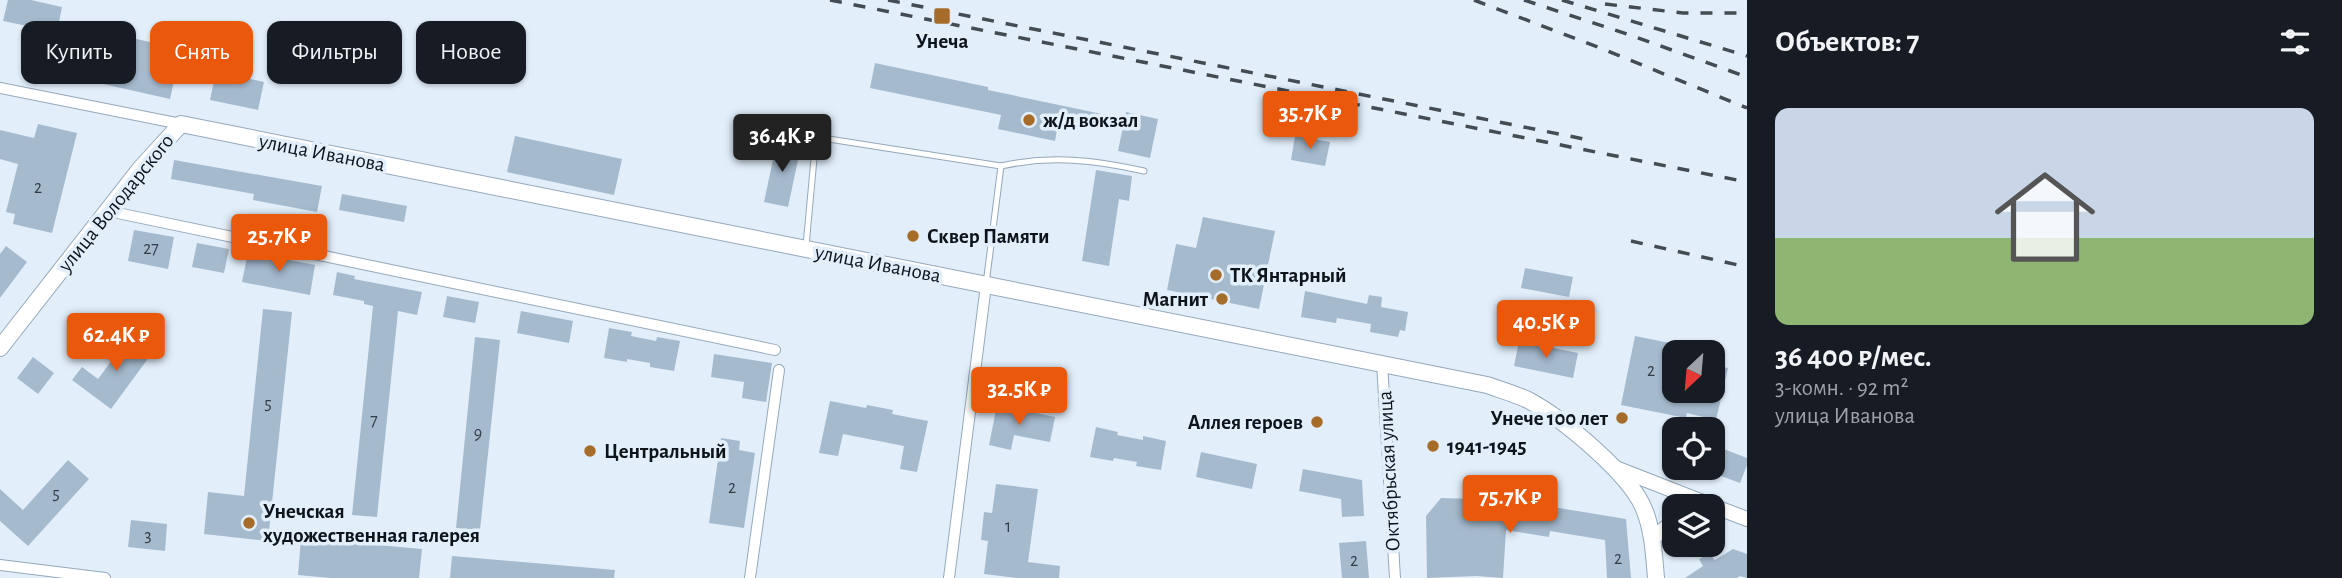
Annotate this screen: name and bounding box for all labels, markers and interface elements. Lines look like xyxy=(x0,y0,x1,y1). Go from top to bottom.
marker: Унеча xyxy=(932,6,952,26)
chip: Купить xyxy=(21,21,136,84)
chip: Снять xyxy=(150,21,253,84)
chip: Фильтры xyxy=(267,21,402,84)
chip: Новое xyxy=(416,21,526,84)
icon: filters xyxy=(2276,23,2314,61)
text: Объектов: 7 xyxy=(1775,27,1919,57)
place label: Унеча xyxy=(915,31,969,52)
pin: 35.7K ₽ xyxy=(1245,92,1375,151)
text: 35.7K ₽ xyxy=(1279,102,1341,125)
place label: ж/д вокзал xyxy=(1043,110,1138,131)
marker: ж/д вокзал xyxy=(1021,112,1037,128)
pin: 36.4K ₽ xyxy=(717,114,847,174)
text: 36.4K ₽ xyxy=(749,125,815,148)
street label: улица Володарского xyxy=(54,130,178,277)
street label: улица Иванова xyxy=(256,130,387,176)
icon: home xyxy=(1982,154,2108,280)
house number: 2 xyxy=(34,179,42,197)
pin: 25.7K ₽ xyxy=(214,215,344,274)
text: 25.7K ₽ xyxy=(247,225,311,248)
place label: Сквер Памяти xyxy=(927,226,1050,247)
marker: Сквер Памяти xyxy=(905,228,921,244)
house number: 27 xyxy=(143,240,159,258)
street label: улица Иванова xyxy=(812,241,943,287)
place label: ТК Янтарный xyxy=(1230,265,1347,286)
marker: ТК Янтарный xyxy=(1208,267,1224,283)
place label: Магнит xyxy=(1142,289,1209,310)
marker: Магнит xyxy=(1214,291,1230,307)
pin: 40.5K ₽ xyxy=(1481,300,1611,360)
text: 40.5K ₽ xyxy=(1513,311,1579,334)
pin: 62.4K ₽ xyxy=(51,314,181,373)
text: 62.4K ₽ xyxy=(83,324,149,347)
north arrow xyxy=(1662,340,1726,402)
map controls xyxy=(1662,340,1725,557)
text: 36 400 ₽/мес. xyxy=(1775,342,1932,372)
house number: 2 xyxy=(1647,362,1655,380)
pin: 32.5K ₽ xyxy=(954,368,1084,427)
text: 3-комн. · 92 m² xyxy=(1775,377,1909,400)
text: 32.5K ₽ xyxy=(987,378,1051,401)
street label: Октябрьская улица xyxy=(1374,390,1404,552)
house number: 5 xyxy=(264,395,272,413)
text: улица Иванова xyxy=(1775,405,1915,428)
place label: Унече 100 лет xyxy=(1491,408,1609,429)
marker: Унече 100 лет xyxy=(1614,410,1630,426)
house number: 7 xyxy=(370,412,378,430)
place label: Аллея героев xyxy=(1188,412,1303,433)
marker: Аллея героев xyxy=(1309,414,1325,430)
button: locate xyxy=(1662,417,1725,480)
house number: 9 xyxy=(474,425,482,443)
place label: 1941-1945 xyxy=(1447,436,1527,457)
marker: 1941-1945 xyxy=(1425,438,1441,454)
place label: Центральный xyxy=(604,441,726,462)
marker: Центральный xyxy=(582,443,598,459)
pin: 75.7K ₽ xyxy=(1445,476,1575,535)
house number: 2 xyxy=(728,479,736,497)
house number: 5 xyxy=(52,485,60,503)
text: 75.7K ₽ xyxy=(1479,486,1541,509)
button: layers xyxy=(1662,494,1725,557)
place label: Унечская художественная галерея xyxy=(263,501,480,546)
marker: Унечская художественная галерея xyxy=(241,515,257,531)
house number: 1 xyxy=(1005,518,1011,536)
house number: 3 xyxy=(144,527,152,545)
house number: 2 xyxy=(1614,550,1622,568)
house number: 2 xyxy=(1350,552,1358,570)

